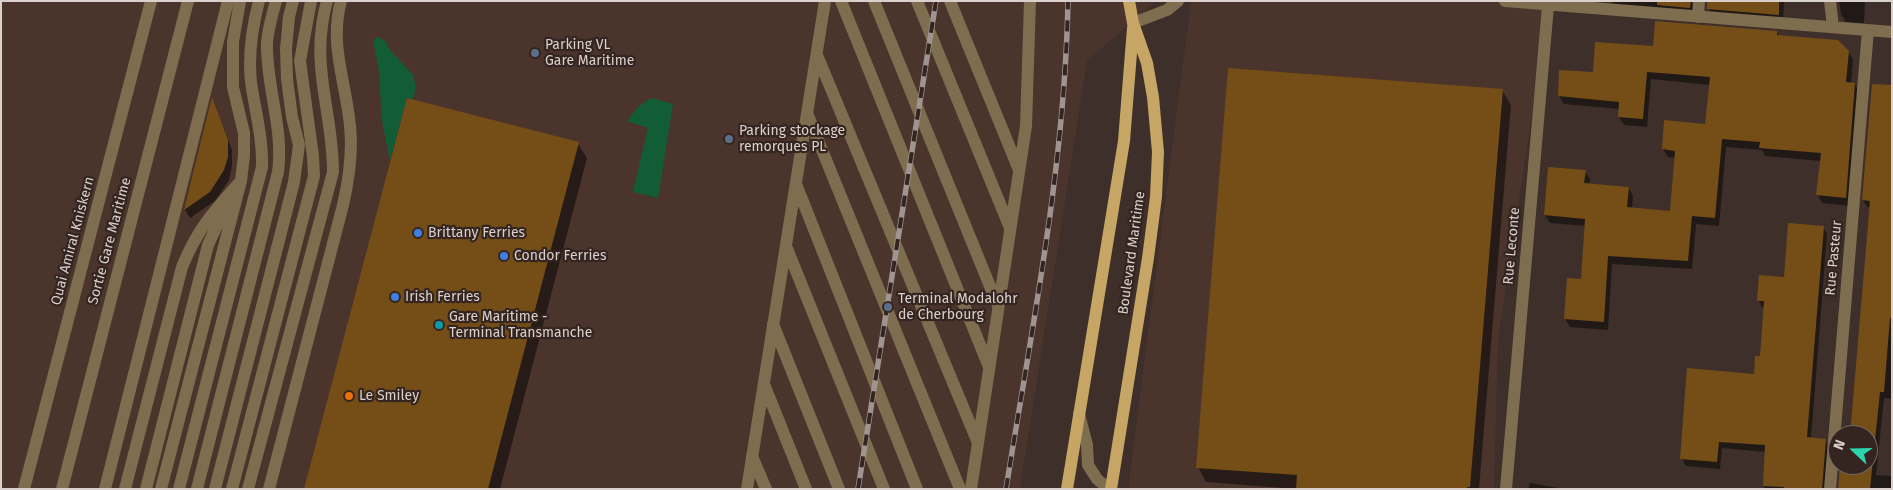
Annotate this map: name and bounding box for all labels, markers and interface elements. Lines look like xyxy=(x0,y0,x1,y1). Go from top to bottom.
place label: Parking VL Gare Maritime xyxy=(545,37,634,70)
marker: Parking VL Gare Maritime xyxy=(529,47,541,59)
place label: Parking stockage remorques PL xyxy=(739,123,845,156)
marker: Parking stockage remorques PL xyxy=(723,133,735,145)
street label: Quai Amiral Kniskern xyxy=(48,175,98,307)
street label: Sortie Gare Maritime xyxy=(85,176,135,306)
street label: Boulevard Maritime xyxy=(1115,190,1149,316)
street label: Rue Leconte xyxy=(1500,207,1524,285)
street label: Rue Pasteur xyxy=(1822,220,1846,296)
place label: Brittany Ferries xyxy=(428,225,525,241)
marker: Brittany Ferries xyxy=(412,227,424,239)
place label: Condor Ferries xyxy=(514,248,607,264)
marker: Condor Ferries xyxy=(498,250,510,262)
place label: Irish Ferries xyxy=(405,289,480,305)
marker: Irish Ferries xyxy=(389,291,401,303)
place label: Terminal Modalohr de Cherbourg xyxy=(898,291,1018,324)
marker: Terminal Modalohr de Cherbourg xyxy=(882,301,894,313)
place label: Gare Maritime - Terminal Transmanche xyxy=(449,309,592,342)
marker: Gare Maritime - Terminal Transmanche xyxy=(433,319,445,331)
place label: Le Smiley xyxy=(359,388,419,404)
marker: Le Smiley xyxy=(343,390,355,402)
north arrow xyxy=(1828,425,1878,475)
text: N xyxy=(1830,437,1849,452)

